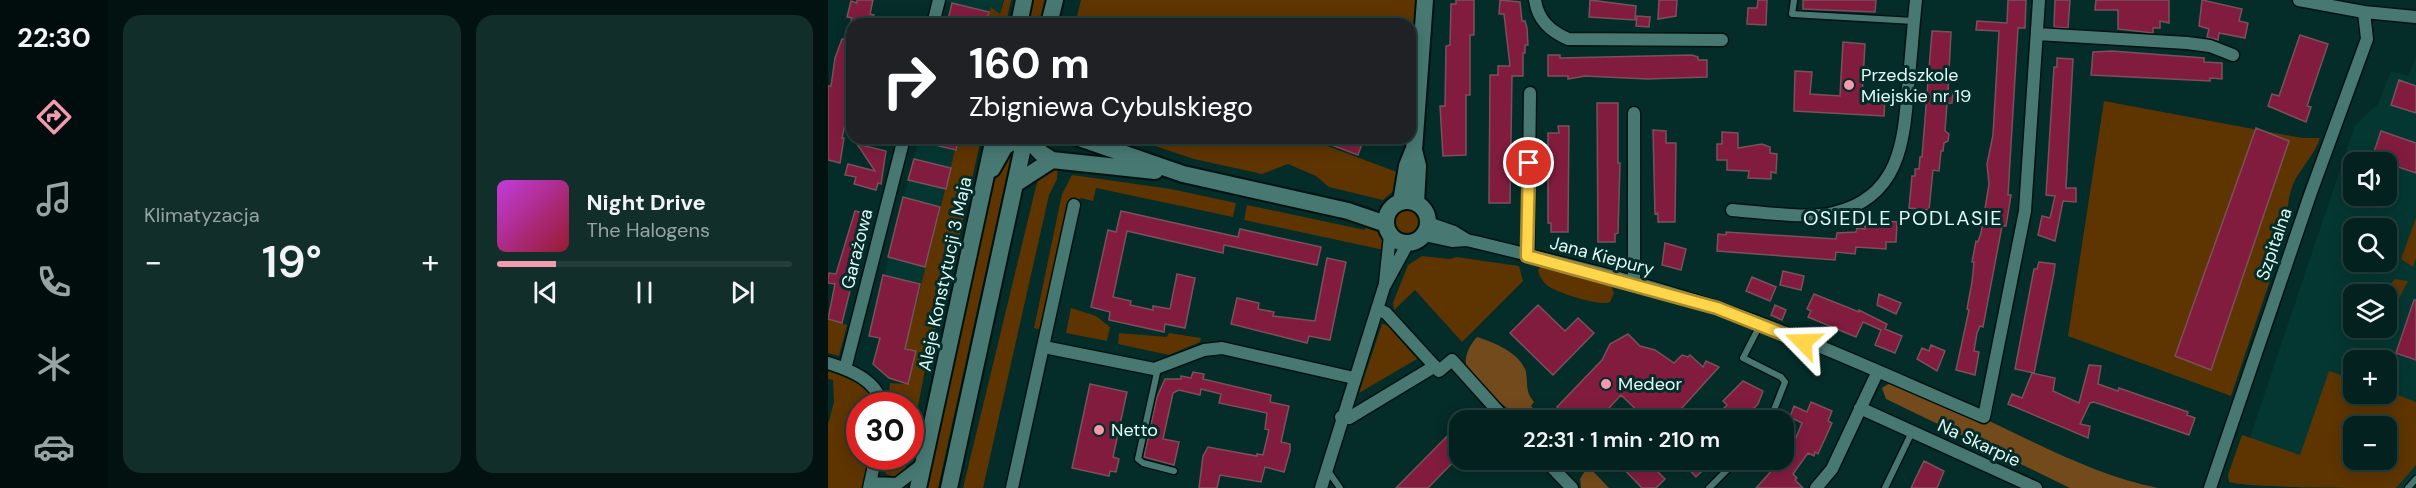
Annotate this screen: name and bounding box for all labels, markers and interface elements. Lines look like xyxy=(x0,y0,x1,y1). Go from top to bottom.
text: 22:30 xyxy=(17,20,91,55)
text: 160 m xyxy=(969,36,1090,91)
icon: right xyxy=(870,42,948,120)
place label: Przedszkole Miejskie nr 19 xyxy=(1861,63,1971,108)
marker: Przedszkole Miejskie nr 19 xyxy=(1842,78,1856,92)
text: Zbigniewa Cybulskiego xyxy=(969,89,1253,124)
icon: directions xyxy=(33,96,75,138)
pin xyxy=(1503,137,1554,188)
icon: arrive xyxy=(1512,146,1545,179)
map controls xyxy=(2343,152,2397,470)
button: sound xyxy=(2343,152,2397,206)
street label: Aleje Konstytucji 3 Maja xyxy=(913,175,977,373)
icon: music xyxy=(33,178,75,220)
text: Night Drive xyxy=(587,188,706,217)
text: Klimatyzacja xyxy=(144,202,260,228)
district label: OSIEDLE PODLASIE xyxy=(1803,205,2003,231)
street label: Szpitalna xyxy=(2250,205,2298,283)
street label: Garażowa xyxy=(835,206,879,292)
text: The Halogens xyxy=(587,217,710,243)
button: search xyxy=(2343,218,2397,272)
street label: Jana Kiepury xyxy=(1547,231,1657,281)
text: 19° xyxy=(262,232,322,291)
text: − xyxy=(144,240,162,283)
text: + xyxy=(421,240,440,283)
icon: phone xyxy=(33,261,75,303)
icon: previous xyxy=(529,276,562,309)
icon: pause xyxy=(628,276,661,309)
icon: next xyxy=(726,276,759,309)
button: layers xyxy=(2343,284,2397,338)
position arrow xyxy=(1771,310,1835,374)
icon: climate xyxy=(33,343,75,385)
button: + xyxy=(2343,350,2397,404)
place label: Medeor xyxy=(1618,372,1683,396)
marker: Medeor xyxy=(1599,377,1613,391)
speed limit sign: 30 xyxy=(846,392,924,470)
street label: Na Skarpie xyxy=(1934,413,2024,473)
button: − xyxy=(2343,416,2397,470)
place label: Netto xyxy=(1111,418,1158,442)
marker: Netto xyxy=(1092,423,1106,437)
text: 22:31 · 1 min · 210 m xyxy=(1523,425,1720,454)
icon: car xyxy=(33,426,75,468)

